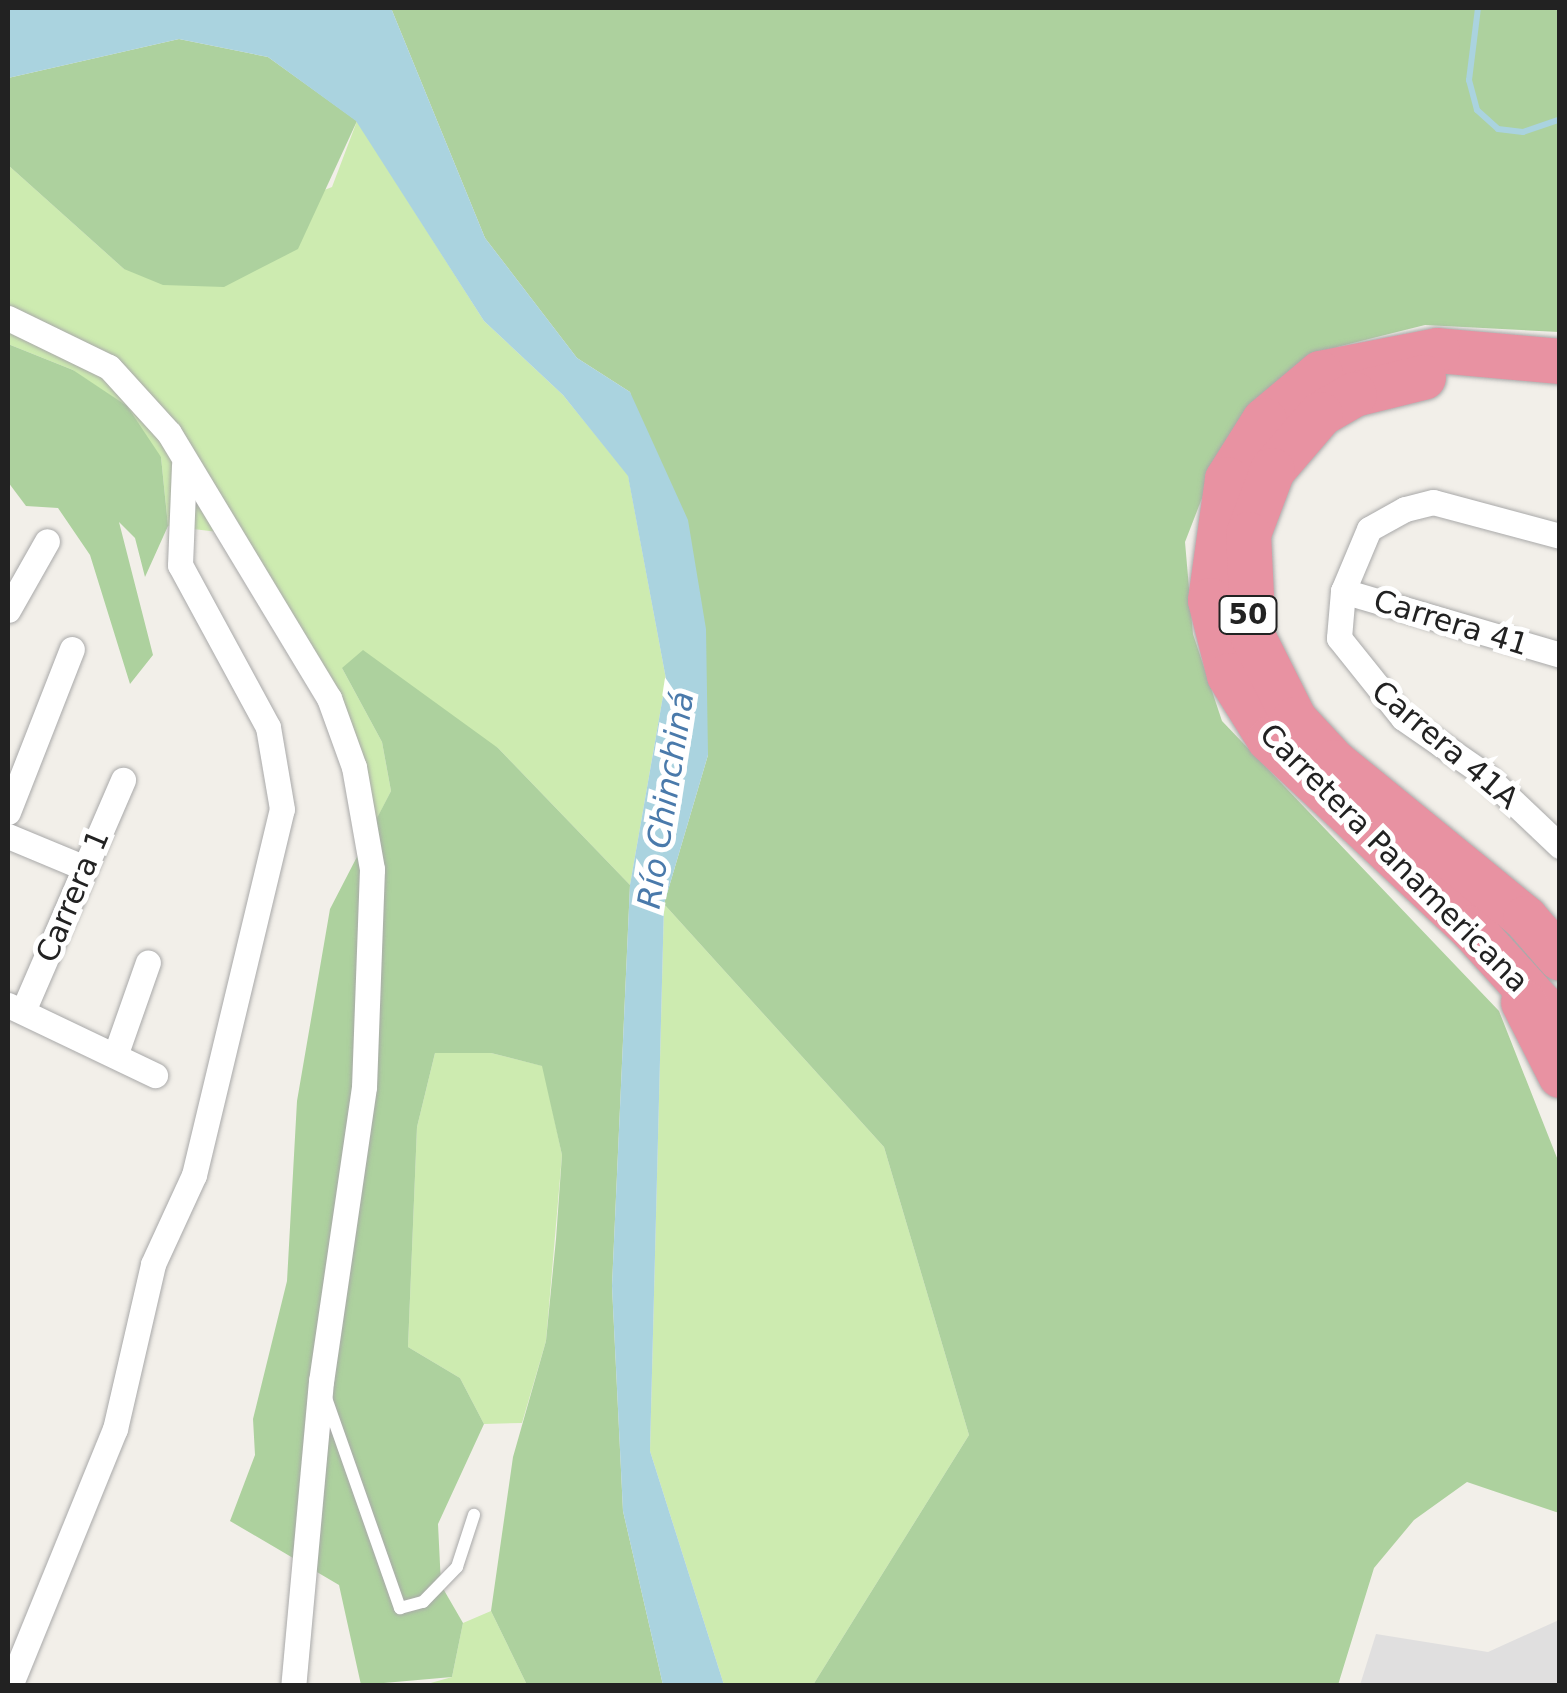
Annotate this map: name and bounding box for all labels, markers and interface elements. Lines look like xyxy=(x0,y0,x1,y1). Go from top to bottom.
street label: Carrera 41 xyxy=(1369,582,1533,664)
road number: 50 xyxy=(1218,592,1278,638)
street label: Carrera 41A xyxy=(1364,673,1526,817)
water label: Río Chinchiná xyxy=(630,689,702,911)
street label: Carretera Panamericana xyxy=(1252,716,1536,1000)
street label: Carrera 1 xyxy=(29,824,117,968)

